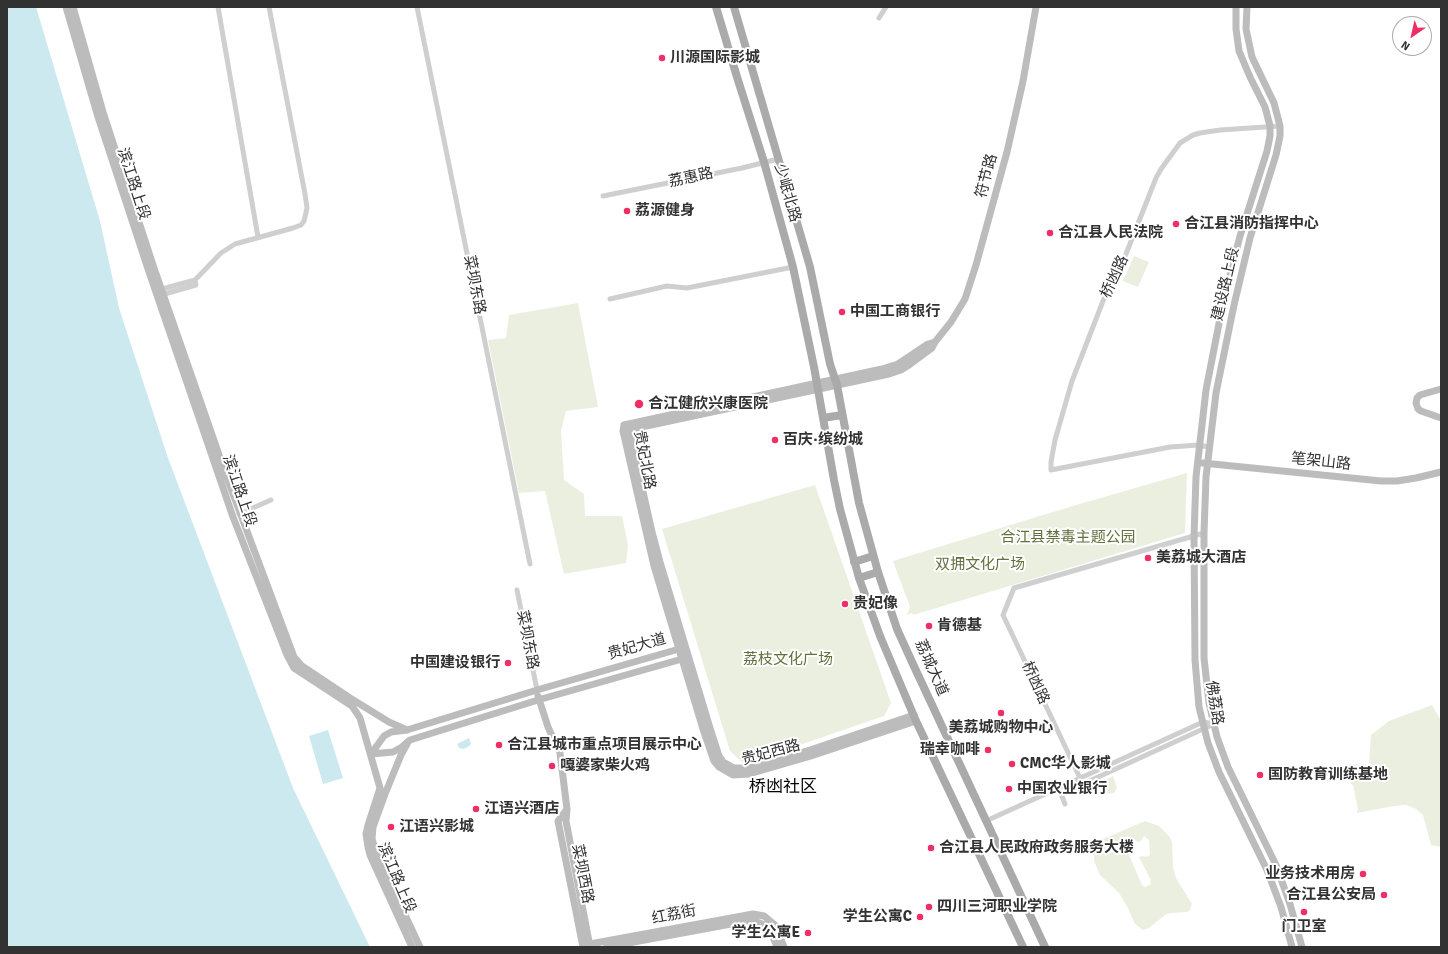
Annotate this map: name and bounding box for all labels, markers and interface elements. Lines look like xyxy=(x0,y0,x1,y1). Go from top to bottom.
north arrow xyxy=(1392,16,1432,56)
text: N xyxy=(1399,38,1412,53)
place label: 川源国际影城 xyxy=(670,49,760,67)
marker: 川源国际影城 xyxy=(657,53,667,63)
street label: 滨江路上段 xyxy=(113,146,153,222)
street label: 符节路 xyxy=(972,152,1002,200)
street label: 少岷北路 xyxy=(770,162,804,224)
street label: 荔惠路 xyxy=(667,165,715,191)
place label: 荔源健身 xyxy=(635,202,695,220)
marker: 荔源健身 xyxy=(622,206,632,216)
place label: 合江县消防指挥中心 xyxy=(1184,215,1319,233)
marker: 合江县消防指挥中心 xyxy=(1171,219,1181,229)
place label: 合江县人民法院 xyxy=(1058,224,1163,242)
marker: 合江县人民法院 xyxy=(1045,228,1055,238)
street label: 建设路上段 xyxy=(1209,245,1243,323)
street label: 桥凼路 xyxy=(1097,253,1133,301)
street label: 菜坝东路 xyxy=(459,254,489,316)
place label: 中国工商银行 xyxy=(850,303,940,321)
marker: 中国工商银行 xyxy=(837,307,847,317)
place label: 合江健欣兴康医院 xyxy=(648,395,768,413)
marker: 合江健欣兴康医院 xyxy=(633,398,645,410)
street label: 贵妃北路 xyxy=(629,429,659,491)
place label: 百庆·缤纷城 xyxy=(783,431,863,449)
marker: 百庆·缤纷城 xyxy=(770,435,780,445)
street label: 笔架山路 xyxy=(1290,450,1352,474)
street label: 滨江路上段 xyxy=(218,453,260,529)
park label: 合江县禁毒主题公园 xyxy=(1001,529,1135,547)
place label: 美荔城大酒店 xyxy=(1156,549,1246,567)
marker: 美荔城大酒店 xyxy=(1143,553,1153,563)
park label: 双拥文化广场 xyxy=(935,556,1025,574)
place label: 贵妃像 xyxy=(853,595,898,613)
marker: 贵妃像 xyxy=(840,599,850,609)
street label: 菜坝东路 xyxy=(512,609,542,671)
place label: 肯德基 xyxy=(937,617,982,635)
marker: 肯德基 xyxy=(924,621,934,631)
street label: 贵妃大道 xyxy=(606,630,668,664)
street label: 荔城大道 xyxy=(911,637,951,699)
park label: 荔枝文化广场 xyxy=(743,651,833,669)
place label: 中国建设银行 xyxy=(410,654,500,672)
marker: 中国建设银行 xyxy=(503,658,513,668)
street label: 桥凼路 xyxy=(1017,659,1053,707)
street label: 佛荔路 xyxy=(1202,679,1226,727)
marker: 美荔城购物中心 xyxy=(996,708,1006,718)
place label: 美荔城购物中心 xyxy=(949,719,1053,737)
place label: 合江县城市重点项目展示中心 xyxy=(507,736,702,754)
street label: 贵妃西路 xyxy=(740,737,802,769)
marker: 合江县城市重点项目展示中心 xyxy=(494,740,504,750)
place label: 瑞幸咖啡 xyxy=(920,741,980,759)
marker: 瑞幸咖啡 xyxy=(983,745,993,755)
place label: CMC华人影城 xyxy=(1020,755,1111,773)
place label: 嘎婆家柴火鸡 xyxy=(560,757,650,775)
marker: CMC华人影城 xyxy=(1007,759,1017,769)
marker: 嘎婆家柴火鸡 xyxy=(547,761,557,771)
place label: 国防教育训练基地 xyxy=(1268,766,1388,784)
marker: 国防教育训练基地 xyxy=(1255,770,1265,780)
district label: 桥凼社区 xyxy=(749,778,817,798)
place label: 中国农业银行 xyxy=(1017,780,1107,798)
marker: 中国农业银行 xyxy=(1004,784,1014,794)
place label: 江语兴酒店 xyxy=(484,800,559,818)
marker: 江语兴酒店 xyxy=(471,804,481,814)
place label: 江语兴影城 xyxy=(399,818,474,836)
marker: 江语兴影城 xyxy=(386,822,396,832)
place label: 合江县人民政府政务服务大楼 xyxy=(939,839,1134,857)
street label: 滨江路上段 xyxy=(373,840,419,916)
street label: 菜坝西路 xyxy=(567,843,597,905)
marker: 合江县人民政府政务服务大楼 xyxy=(926,843,936,853)
place label: 业务技术用房 xyxy=(1265,865,1355,883)
marker: 业务技术用房 xyxy=(1358,869,1368,879)
place label: 合江县公安局 xyxy=(1286,886,1376,904)
marker: 合江县公安局 xyxy=(1379,890,1389,900)
place label: 四川三河职业学院 xyxy=(937,898,1057,916)
street label: 红荔街 xyxy=(650,902,698,928)
marker: 四川三河职业学院 xyxy=(924,902,934,912)
marker: 门卫室 xyxy=(1299,907,1309,917)
place label: 学生公寓C xyxy=(843,908,912,926)
marker: 学生公寓C xyxy=(915,912,925,922)
place label: 门卫室 xyxy=(1282,918,1326,936)
place label: 学生公寓E xyxy=(731,924,800,942)
marker: 学生公寓E xyxy=(803,928,813,938)

